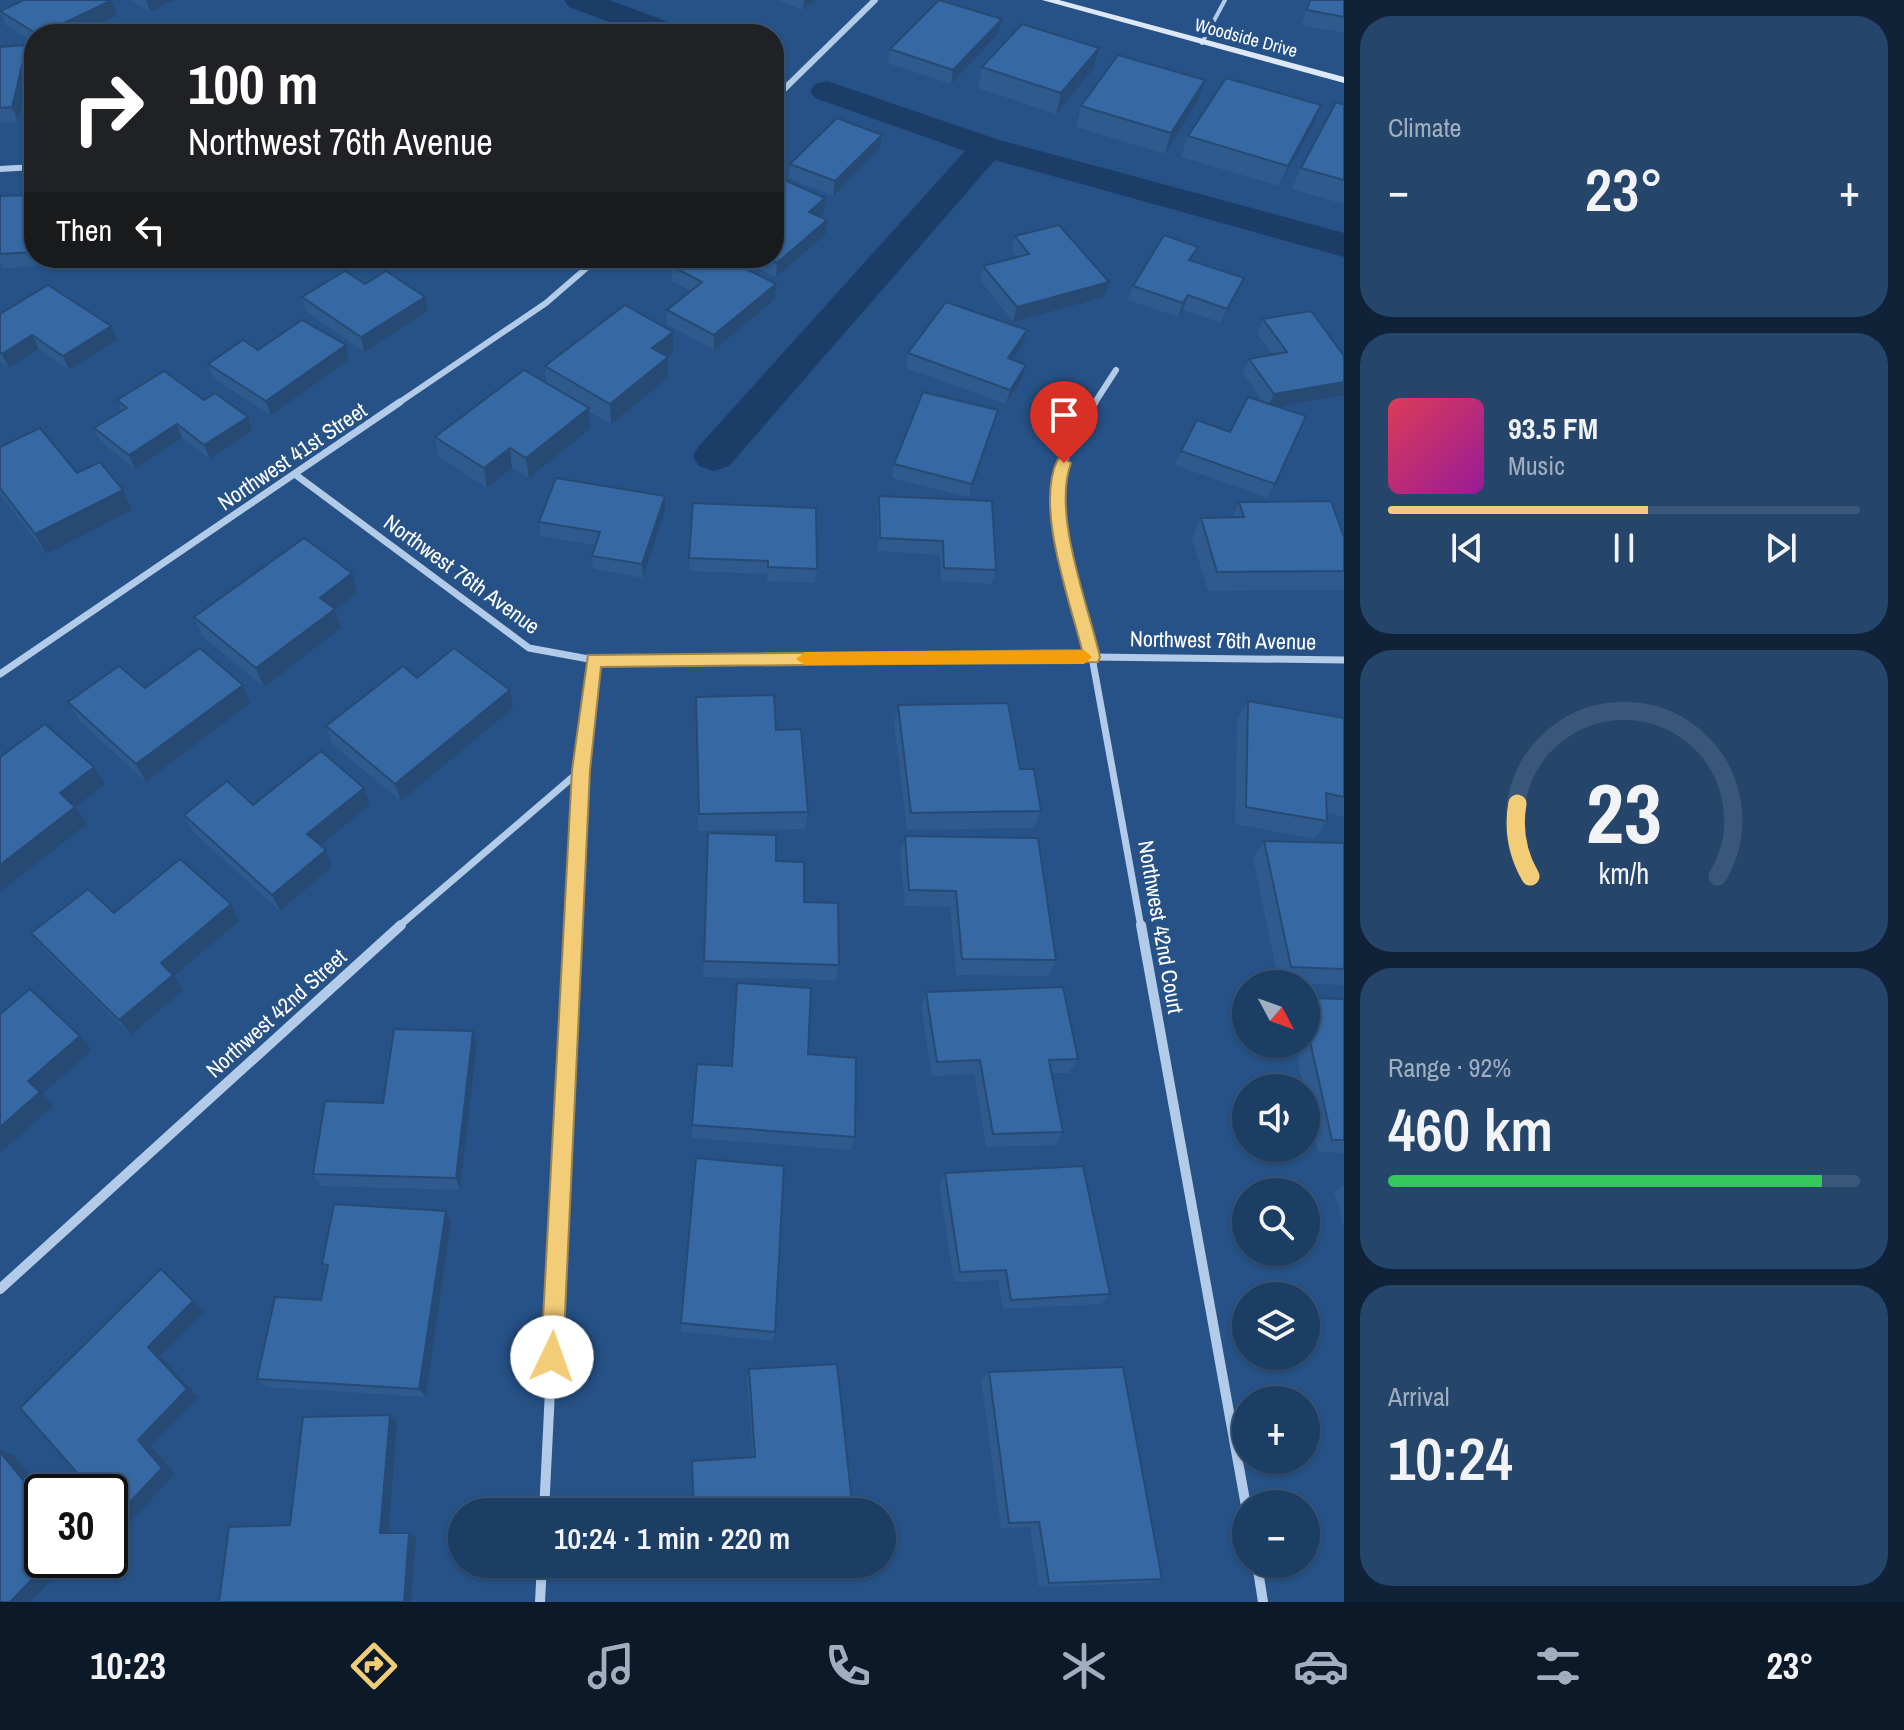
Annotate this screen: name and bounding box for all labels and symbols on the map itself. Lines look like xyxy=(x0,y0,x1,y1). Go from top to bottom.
street label: Woodside Drive xyxy=(1192,12,1300,63)
pin xyxy=(1030,381,1098,463)
street label: Northwest 41st Street xyxy=(212,395,372,517)
street label: Northwest 76th Avenue xyxy=(378,507,546,641)
street label: Northwest 76th Avenue xyxy=(1130,623,1316,657)
street label: Northwest 42nd Court xyxy=(1131,838,1191,1016)
street label: Northwest 42nd Street xyxy=(199,942,353,1084)
north arrow xyxy=(1232,970,1320,1058)
position arrow xyxy=(510,1315,594,1399)
speed limit sign: 30 xyxy=(24,1474,128,1578)

